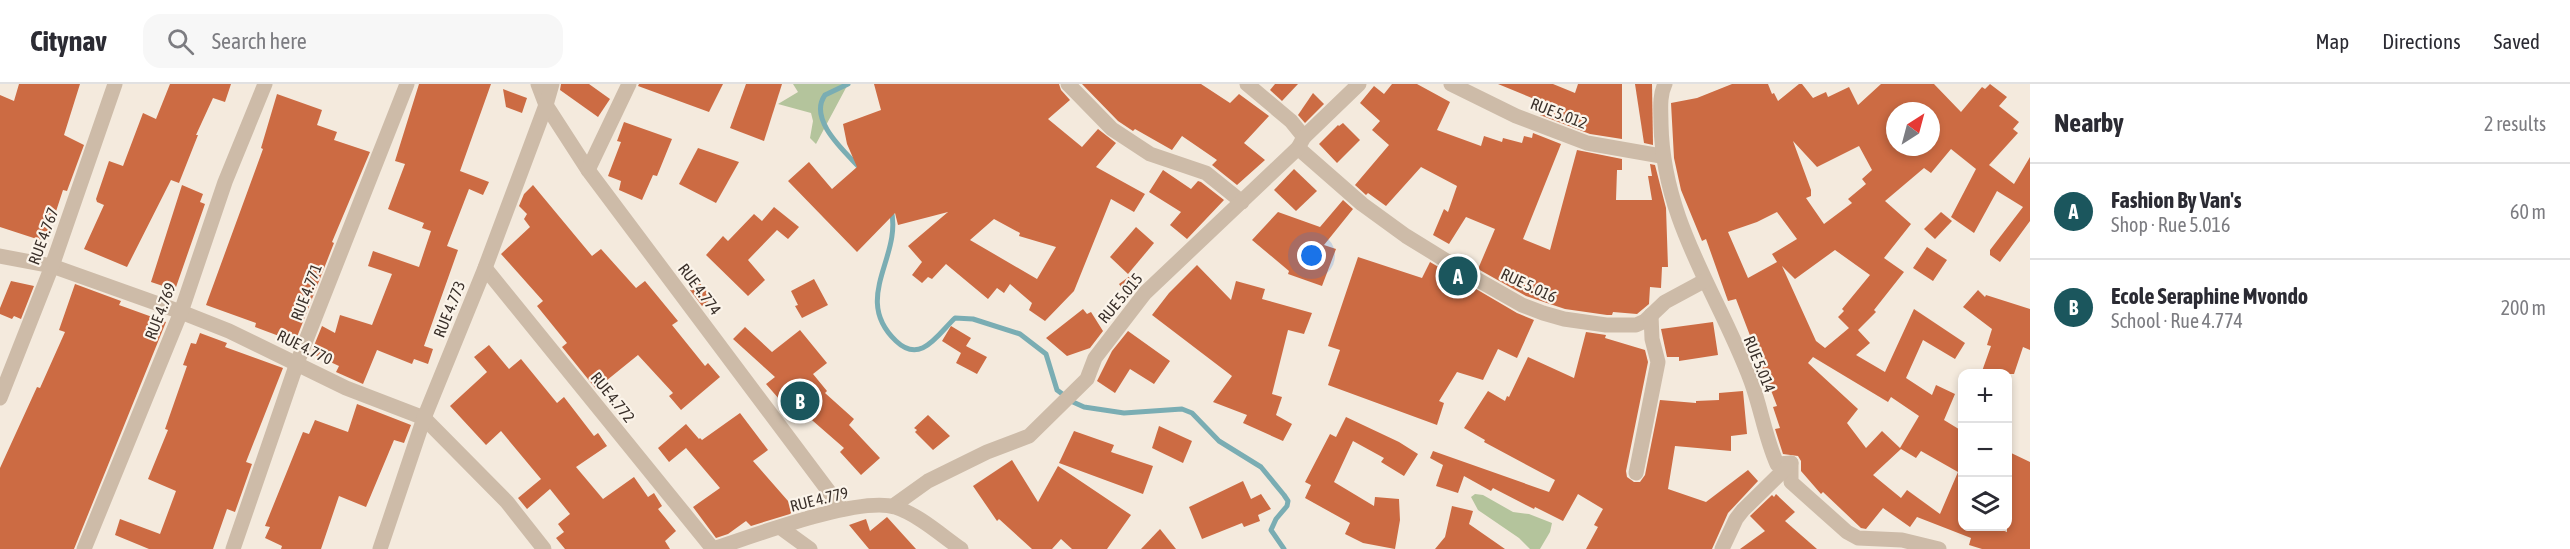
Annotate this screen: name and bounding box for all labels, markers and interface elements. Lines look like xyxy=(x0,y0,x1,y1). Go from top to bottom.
search box xyxy=(143,14,563,68)
text: Citynav xyxy=(30,25,107,57)
icon: search xyxy=(164,25,197,58)
text: Search here xyxy=(212,28,307,54)
text: Map xyxy=(2315,29,2349,53)
text: Directions xyxy=(2382,29,2461,53)
text: Saved xyxy=(2494,29,2540,53)
street label: RUE 5.012 xyxy=(1528,94,1590,132)
north arrow xyxy=(1886,102,1940,156)
text: Nearby xyxy=(2054,108,2124,138)
text: 2 results xyxy=(2484,112,2546,135)
text: Fashion By Van's xyxy=(2111,187,2242,213)
text: A xyxy=(2069,200,2078,223)
text: 60 m xyxy=(2510,200,2546,223)
street label: RUE 4.767 xyxy=(24,205,62,267)
text: Shop · Rue 5.016 xyxy=(2111,213,2230,236)
your location xyxy=(1297,241,1326,270)
pin: A xyxy=(1438,254,1478,298)
street label: RUE 4.774 xyxy=(675,260,725,318)
street label: RUE 4.771 xyxy=(287,261,325,323)
street label: RUE 5.016 xyxy=(1498,264,1560,306)
street label: RUE 5.015 xyxy=(1094,269,1146,327)
street label: RUE 4.773 xyxy=(430,278,468,340)
street label: RUE 4.769 xyxy=(141,280,179,342)
text: Ecole Seraphine Mvondo xyxy=(2111,283,2308,309)
text: B xyxy=(2069,296,2078,319)
text: 200 m xyxy=(2501,296,2546,319)
text: School · Rue 4.774 xyxy=(2111,309,2243,332)
street label: RUE 4.770 xyxy=(274,326,336,368)
street label: RUE 5.014 xyxy=(1741,333,1779,395)
street label: RUE 4.772 xyxy=(587,368,639,426)
map controls xyxy=(1958,369,2012,531)
button: + xyxy=(1958,369,2012,423)
pin: B xyxy=(780,378,820,424)
button: − xyxy=(1958,423,2012,477)
button: layers xyxy=(1958,477,2012,531)
street label: RUE 4.779 xyxy=(788,483,850,515)

